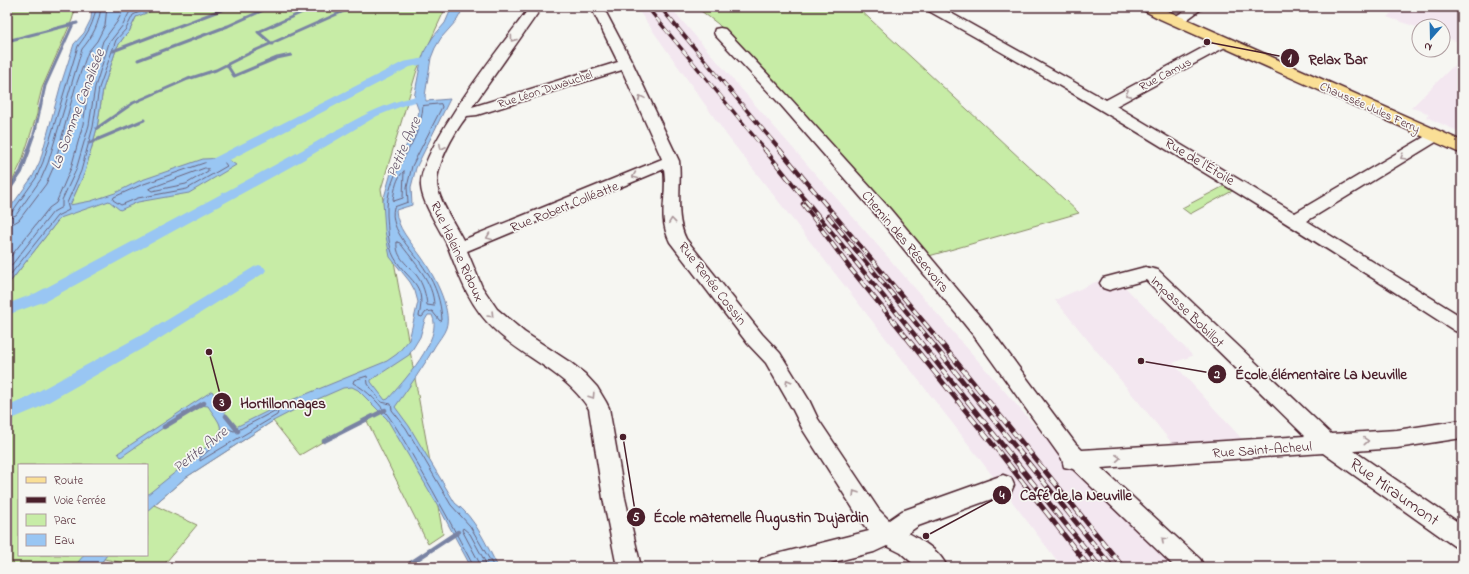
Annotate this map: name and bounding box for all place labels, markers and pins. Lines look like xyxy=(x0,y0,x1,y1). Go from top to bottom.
callout: Relax Bar xyxy=(1280,45,1375,72)
callout: École élémentaire La Neuville xyxy=(1207,360,1415,387)
callout: Hortillonnages xyxy=(212,389,334,416)
callout: Café de la Neuville xyxy=(992,481,1140,508)
callout: École maternelle Augustin Dujardin xyxy=(626,503,877,530)

